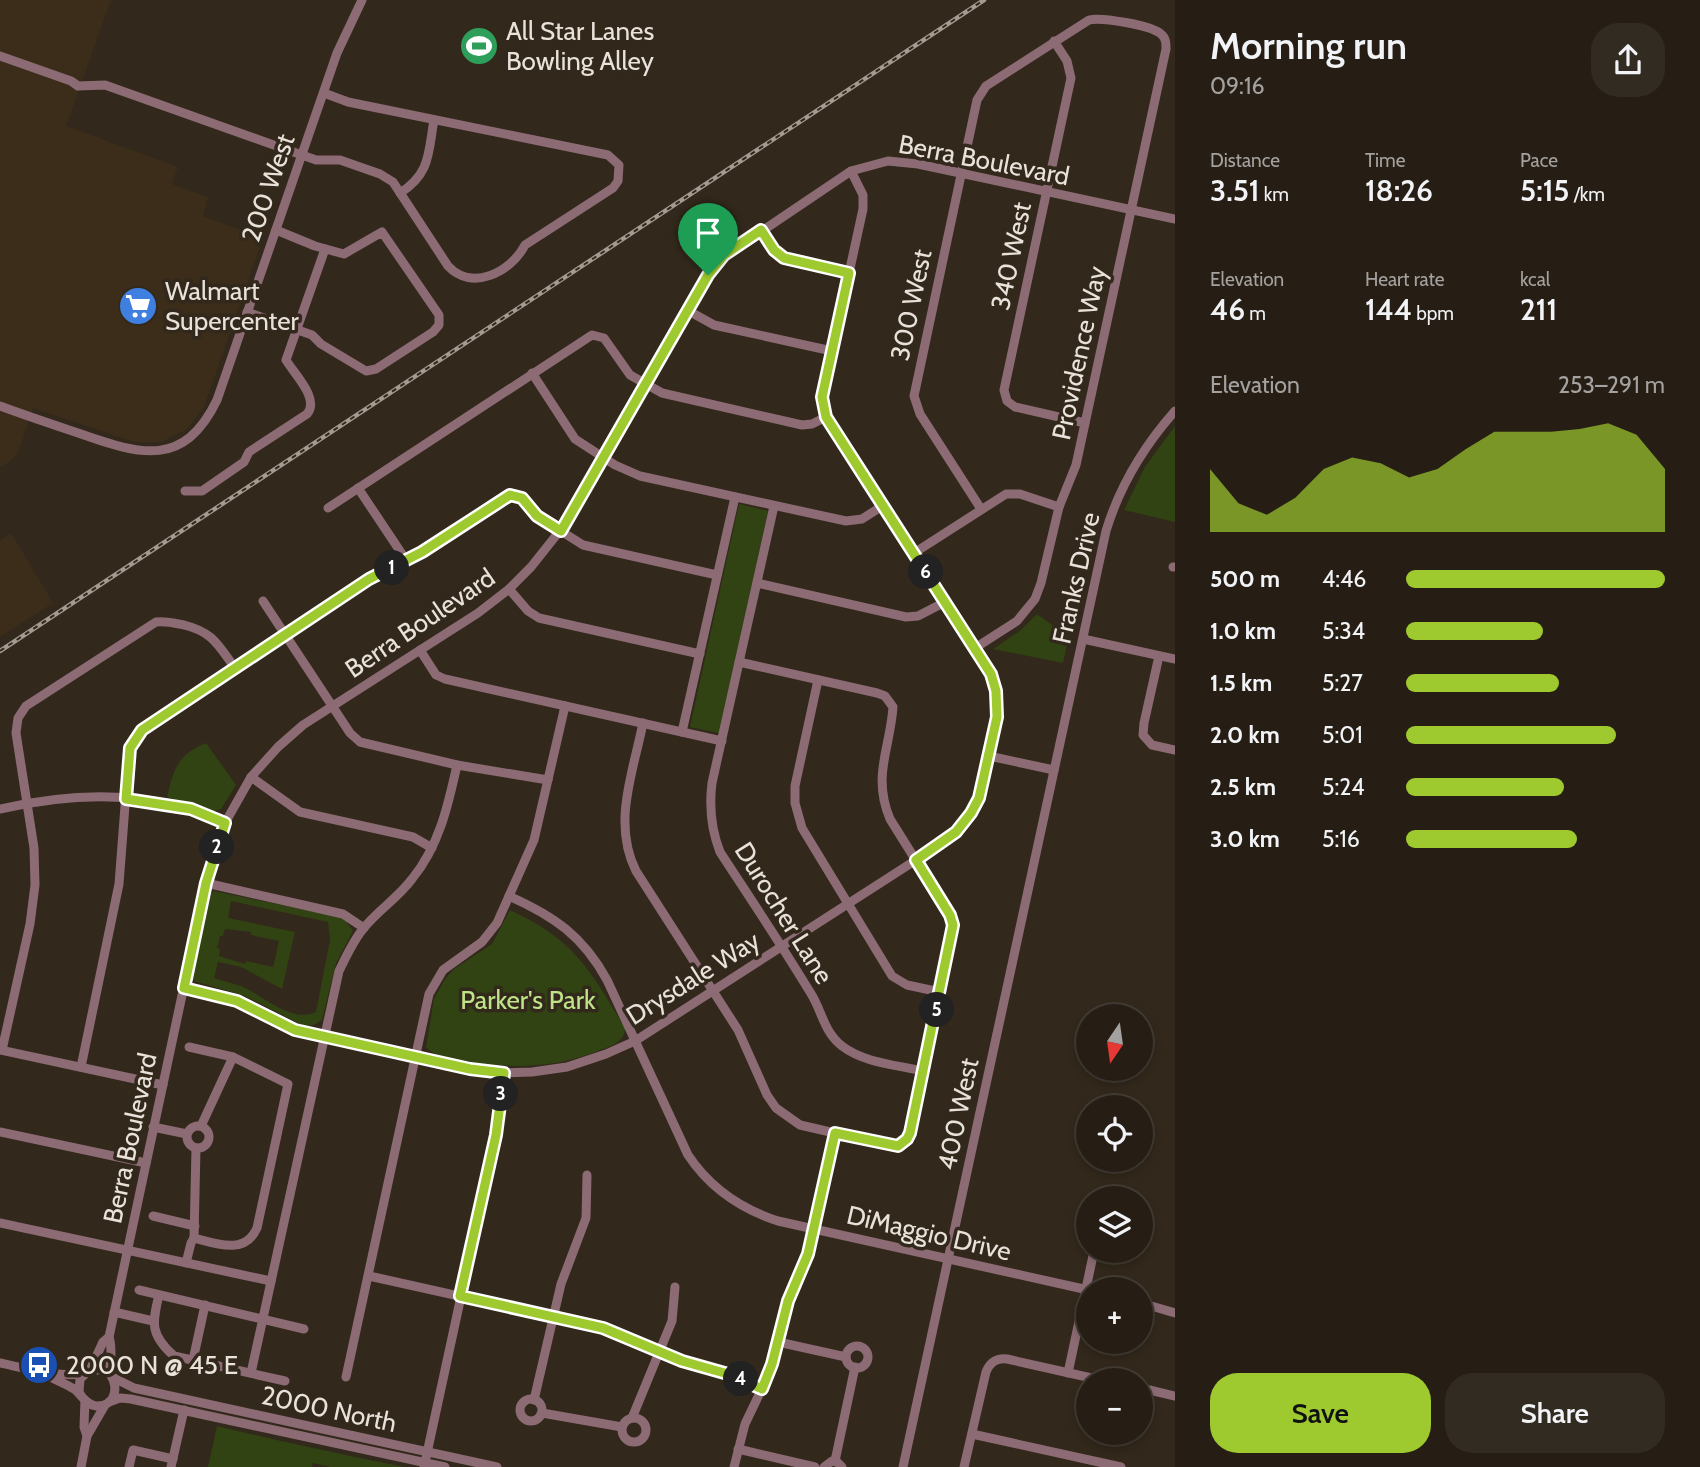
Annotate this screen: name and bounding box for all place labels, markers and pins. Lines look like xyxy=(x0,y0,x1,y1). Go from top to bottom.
place label: All Star Lanes Bowling Alley xyxy=(506,15,654,77)
sports icon: All Star Lanes Bowling Alley xyxy=(458,25,500,67)
pin xyxy=(678,203,738,275)
place label: Walmart Supercenter xyxy=(165,275,300,337)
supermarket icon: Walmart Supercenter xyxy=(117,285,159,327)
pin: 1 xyxy=(374,550,410,586)
pin: 6 xyxy=(908,554,944,590)
pin: 2 xyxy=(200,830,234,864)
pin: 5 xyxy=(920,992,954,1028)
pin: 3 xyxy=(484,1076,518,1112)
bus stop icon: 2000 N @ 45 E xyxy=(18,1344,60,1386)
place label: 2000 N @ 45 E xyxy=(66,1349,238,1381)
pin: 4 xyxy=(724,1362,758,1396)

